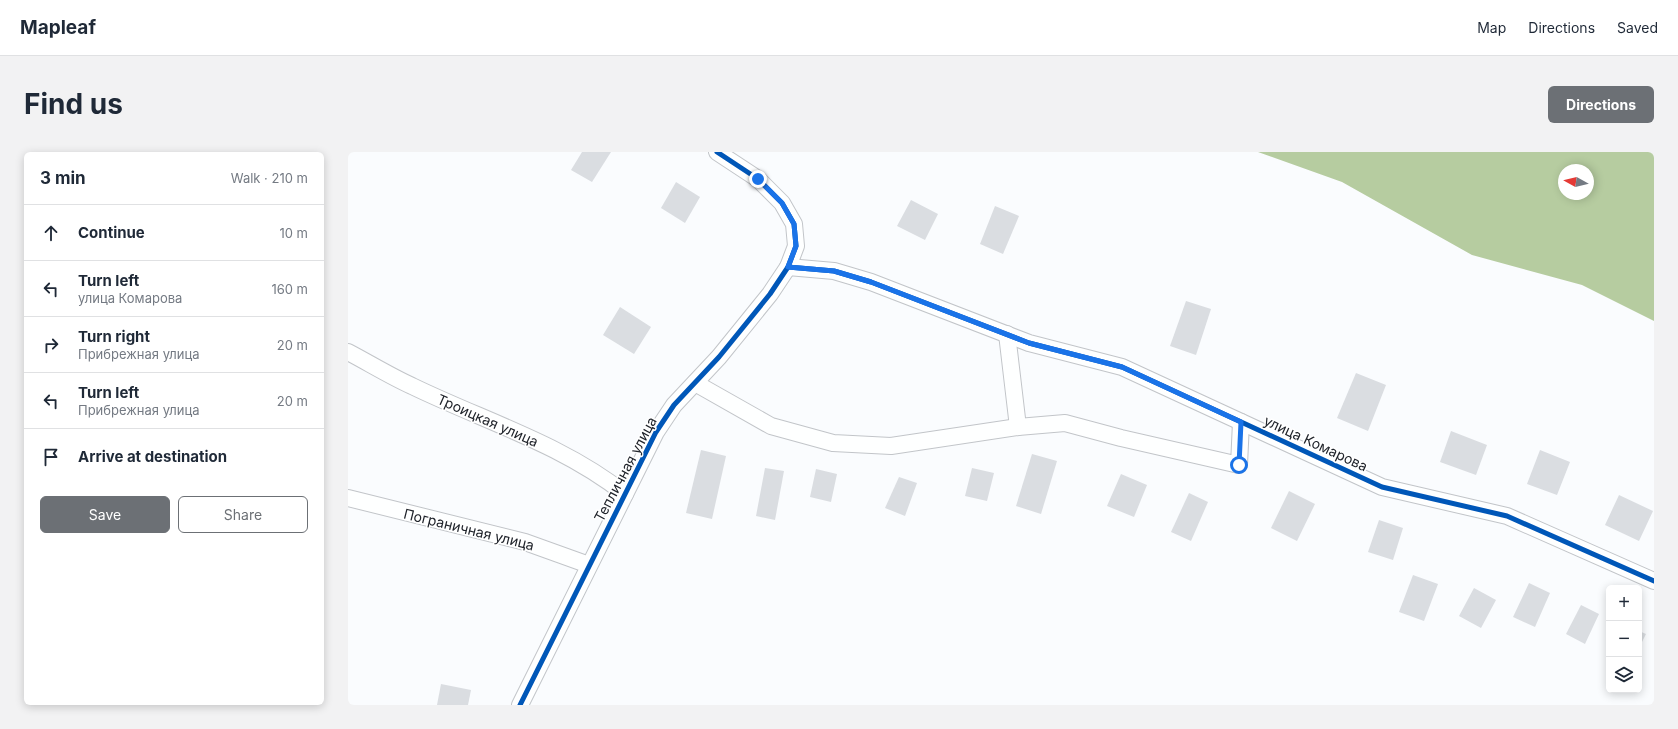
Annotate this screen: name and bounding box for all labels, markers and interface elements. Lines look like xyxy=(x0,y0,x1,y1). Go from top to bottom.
text: Mapleaf xyxy=(20,16,96,39)
text: Map xyxy=(1477,19,1506,36)
text: Directions xyxy=(1528,19,1595,36)
text: Saved xyxy=(1617,19,1658,36)
button: Directions xyxy=(1548,86,1654,123)
text: Find us xyxy=(24,87,123,121)
north arrow xyxy=(1558,164,1594,200)
text: 3 min xyxy=(40,168,86,188)
text: Walk · 210 m xyxy=(231,170,308,186)
route end xyxy=(749,170,767,188)
icon: ahead xyxy=(40,222,62,244)
text: Continue xyxy=(78,223,145,242)
text: 10 m xyxy=(279,225,308,241)
text: Turn left xyxy=(78,271,139,290)
icon: left xyxy=(40,278,62,300)
text: 160 m xyxy=(271,281,308,297)
text: улица Комарова xyxy=(78,290,182,306)
text: Turn right xyxy=(78,327,150,346)
icon: right xyxy=(40,334,62,356)
text: 20 m xyxy=(277,337,308,353)
text: Прибрежная улица xyxy=(78,346,200,362)
text: Turn left xyxy=(78,383,139,402)
icon: left xyxy=(40,390,62,412)
street label: Троицкая улица xyxy=(435,390,541,450)
text: 20 m xyxy=(277,393,308,409)
text: Прибрежная улица xyxy=(78,402,200,418)
street label: улица Комарова xyxy=(1261,412,1371,474)
street label: Тепличная улица xyxy=(590,414,660,524)
icon: arrive xyxy=(40,446,62,468)
text: Arrive at destination xyxy=(78,447,227,466)
route start xyxy=(1230,456,1248,474)
button: Save xyxy=(40,496,170,533)
button: Share xyxy=(178,496,308,533)
street label: Пограничная улица xyxy=(402,505,536,553)
map controls xyxy=(1606,585,1642,693)
button: + xyxy=(1606,585,1642,621)
button: − xyxy=(1606,621,1642,657)
button: layers xyxy=(1606,657,1642,693)

